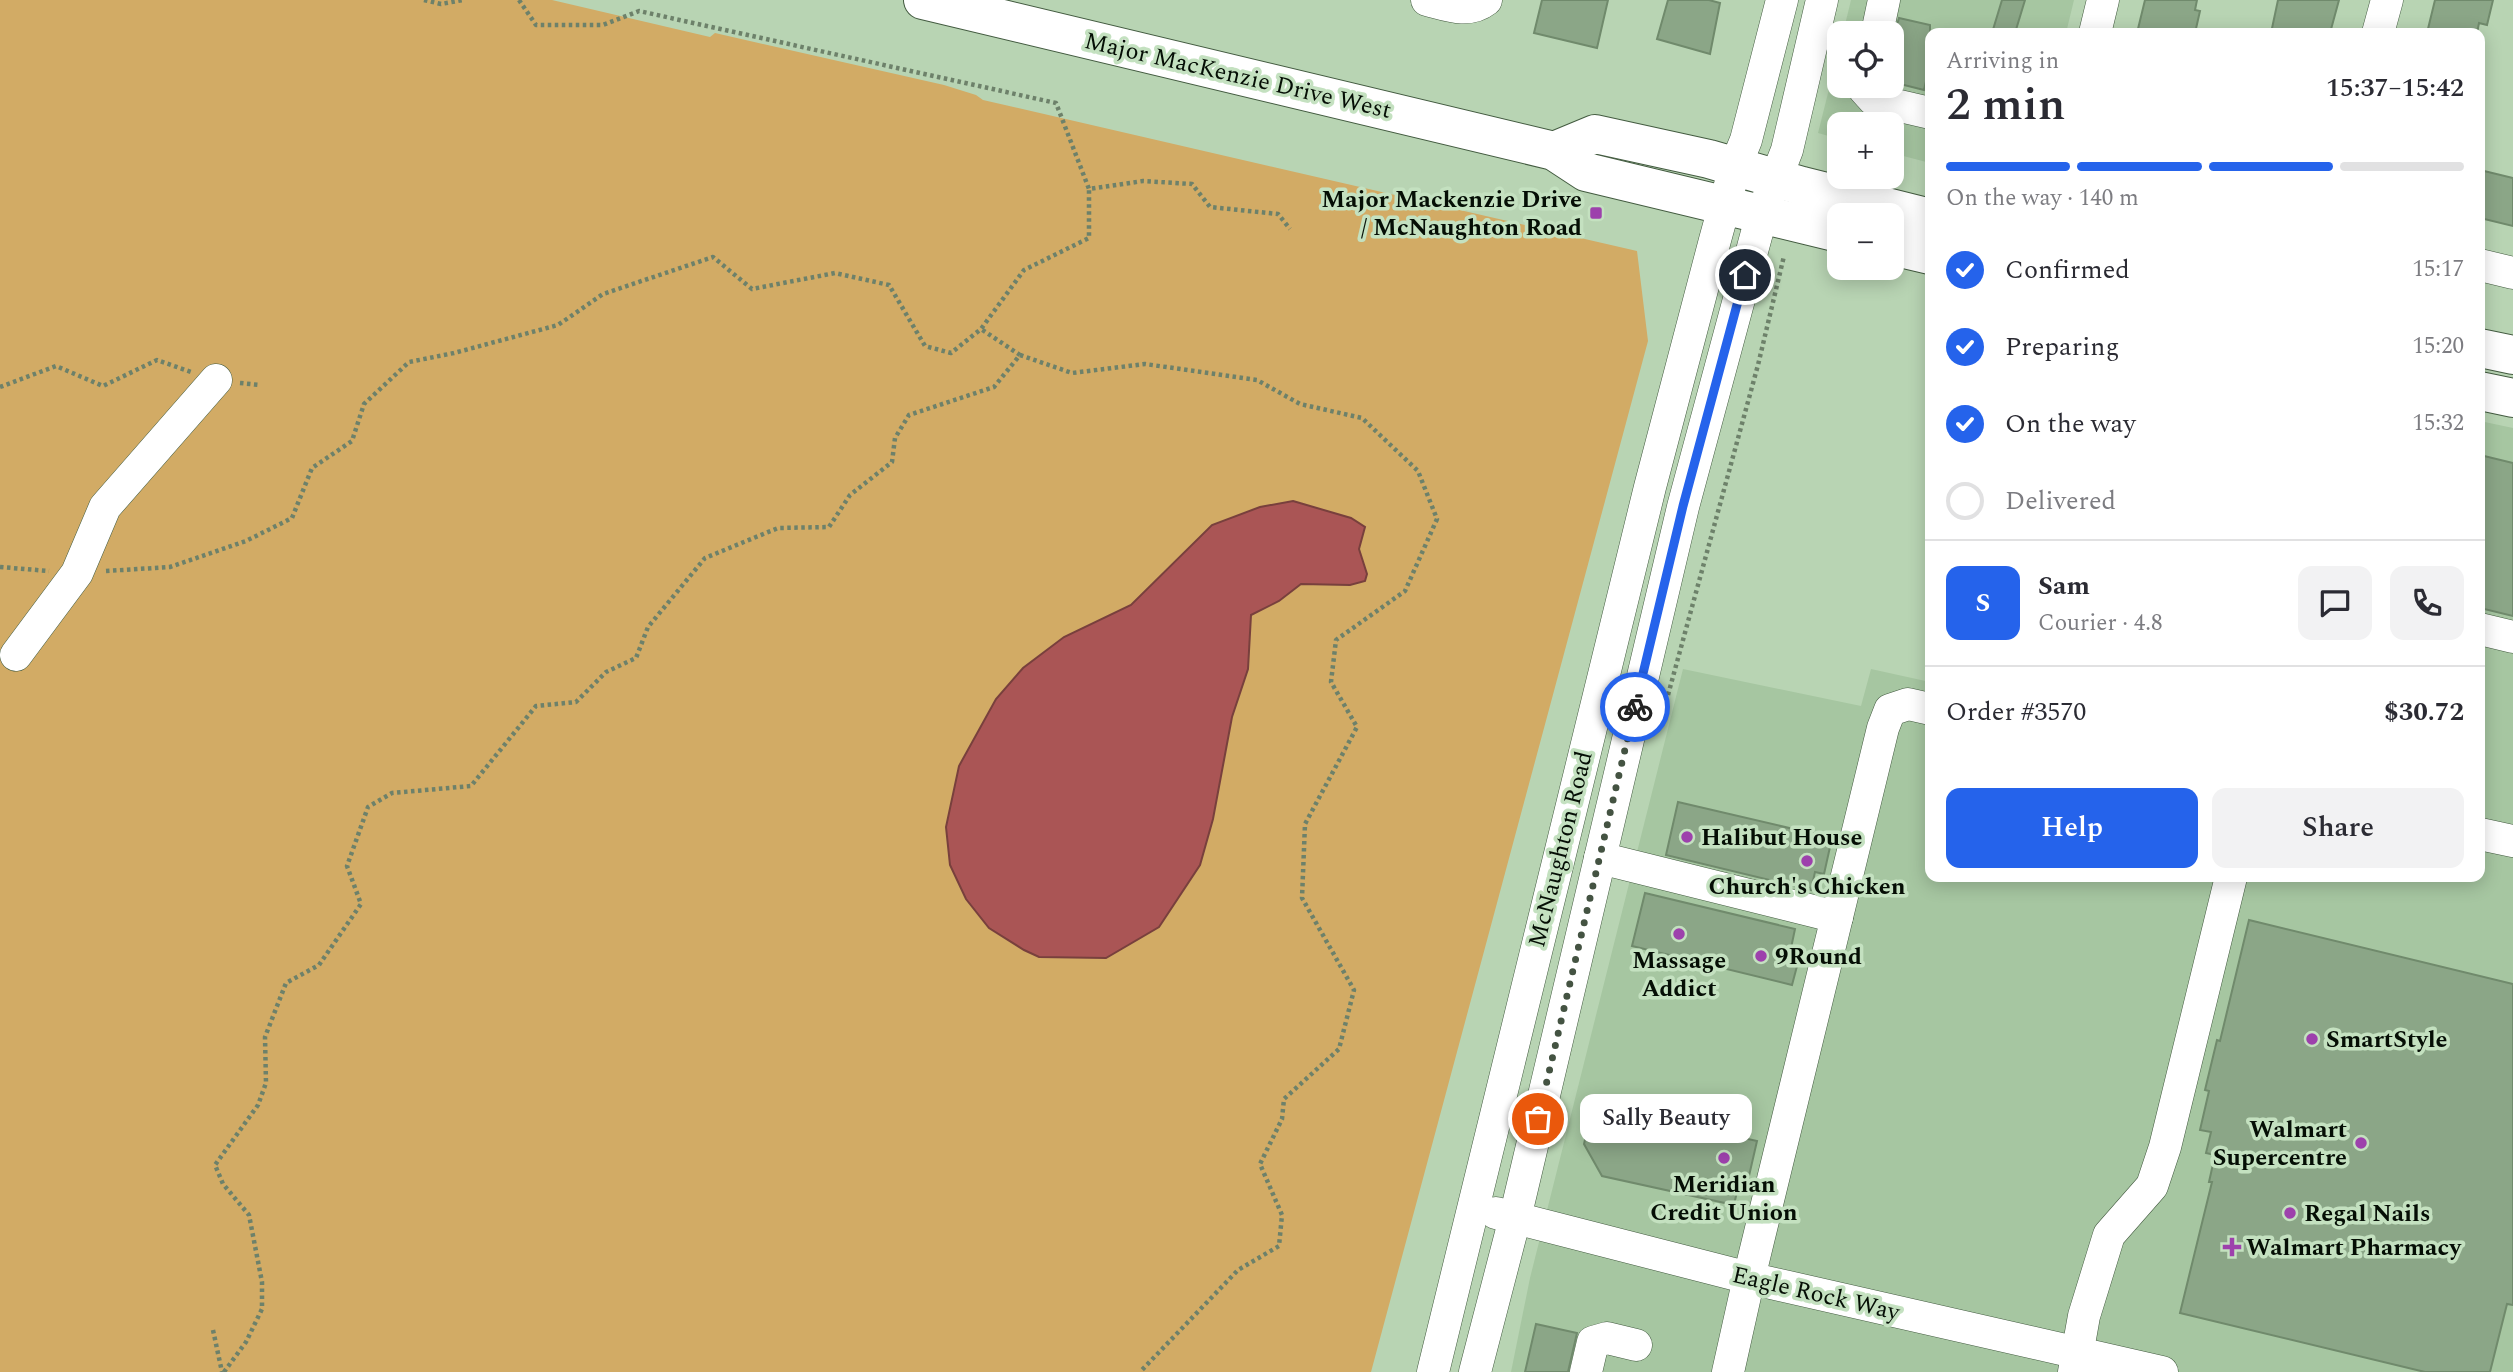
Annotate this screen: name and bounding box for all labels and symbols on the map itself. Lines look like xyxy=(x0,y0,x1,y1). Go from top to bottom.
street label: Major MacKenzie Drive West xyxy=(1081,23,1395,129)
place label: Major Mackenzie Drive / McNaughton Road xyxy=(1321,182,1582,246)
marker: Major Mackenzie Drive / McNaughton Road xyxy=(1588,205,1604,221)
pin xyxy=(1715,245,1775,305)
courier xyxy=(1600,672,1670,742)
street label: McNaughton Road xyxy=(1519,747,1603,951)
place label: Halibut House xyxy=(1701,820,1862,856)
marker: Halibut House xyxy=(1679,829,1695,845)
marker: Church's Chicken xyxy=(1799,853,1815,869)
place label: Church's Chicken xyxy=(1708,869,1906,905)
marker: Massage Addict xyxy=(1671,926,1687,942)
place label: 9Round xyxy=(1775,939,1862,975)
place label: Massage Addict xyxy=(1632,943,1726,1007)
marker: 9Round xyxy=(1753,948,1769,964)
place label: SmartStyle xyxy=(2326,1022,2447,1058)
marker: SmartStyle xyxy=(2304,1031,2320,1047)
pin xyxy=(1508,1089,1568,1149)
callout: Sally Beauty xyxy=(1580,1094,1752,1144)
place label: Walmart Supercentre xyxy=(2213,1112,2347,1176)
marker: Walmart Supercentre xyxy=(2353,1135,2369,1151)
marker: Meridian Credit Union xyxy=(1716,1150,1732,1166)
place label: Meridian Credit Union xyxy=(1650,1167,1798,1231)
place label: Regal Nails xyxy=(2304,1196,2430,1232)
marker: Regal Nails xyxy=(2282,1205,2298,1221)
place label: Walmart Pharmacy xyxy=(2246,1230,2462,1266)
marker: Walmart Pharmacy xyxy=(2224,1239,2240,1255)
street label: Eagle Rock Way xyxy=(1728,1257,1904,1331)

